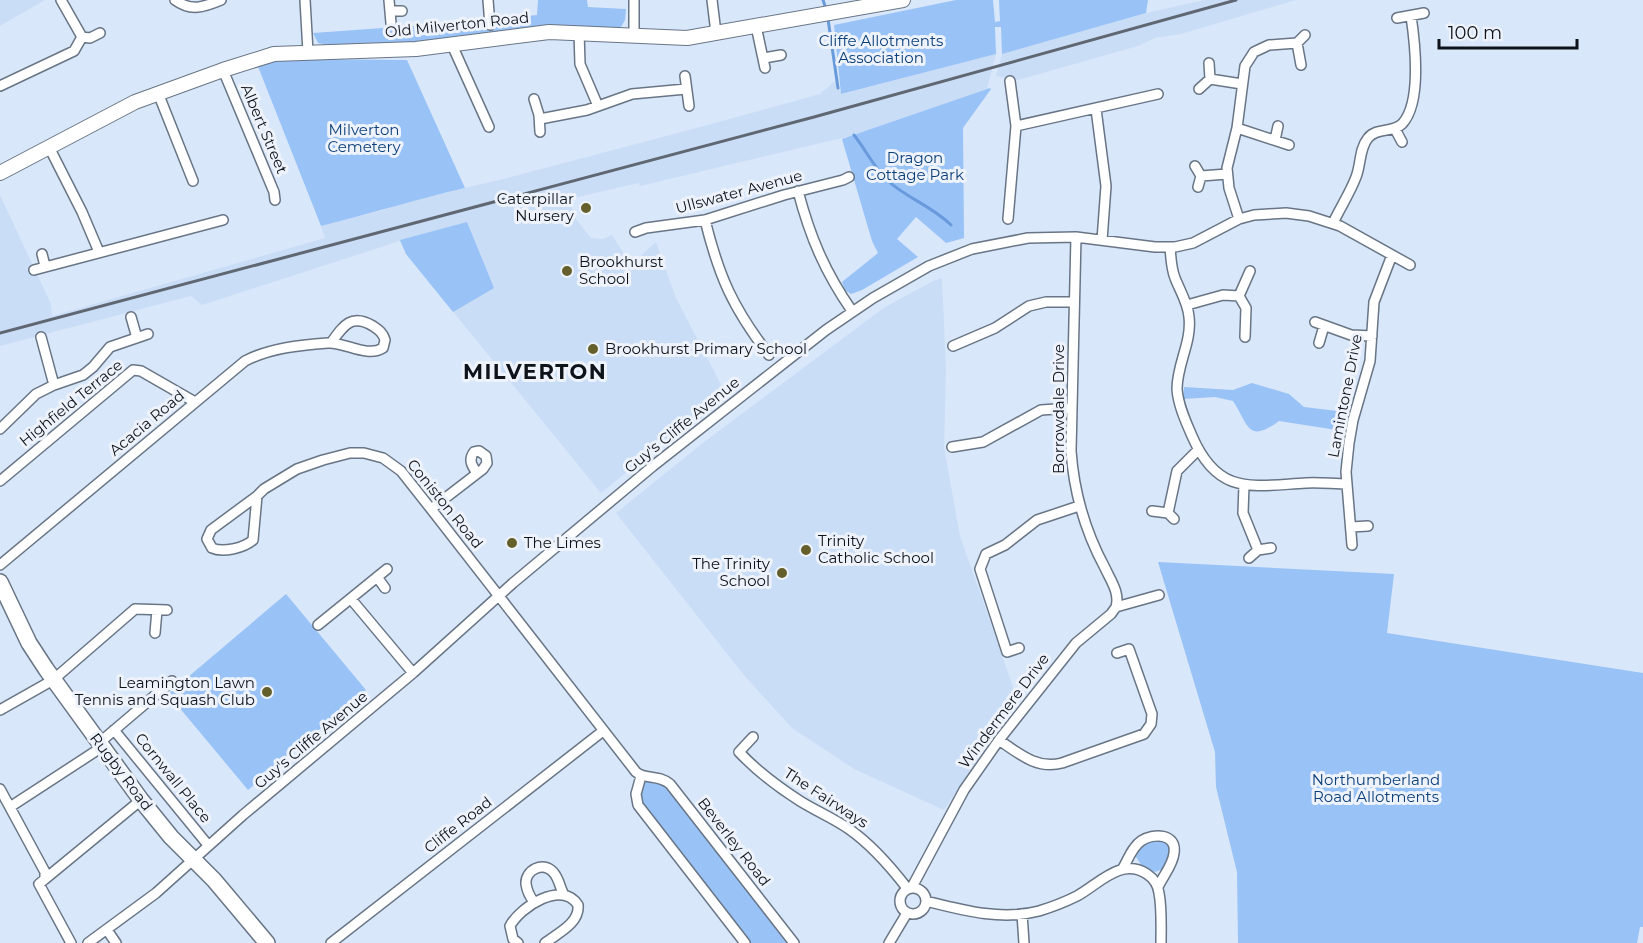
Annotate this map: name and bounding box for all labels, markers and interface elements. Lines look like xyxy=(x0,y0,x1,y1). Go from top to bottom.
street label: Old Milverton Road xyxy=(384,7,530,42)
scale bar xyxy=(1439,12,1577,50)
text: 100 m xyxy=(1448,22,1502,44)
park label: Cliffe Allotments Association xyxy=(819,31,943,67)
street label: Albert Street xyxy=(237,81,292,177)
park label: Milverton Cemetery xyxy=(327,120,401,156)
park label: Dragon Cottage Park xyxy=(866,148,964,184)
street label: Ullswater Avenue xyxy=(673,165,804,218)
place label: Caterpillar Nursery xyxy=(497,189,575,225)
marker: Caterpillar Nursery xyxy=(579,201,593,215)
place label: Brookhurst School xyxy=(579,252,664,288)
marker: Brookhurst School xyxy=(560,264,574,278)
street label: Lamintone Drive xyxy=(1323,333,1366,459)
place label: Brookhurst Primary School xyxy=(605,339,807,358)
marker: Brookhurst Primary School xyxy=(586,342,600,356)
street label: Borrowdale Drive xyxy=(1049,344,1068,474)
street label: Highfield Terrace xyxy=(15,355,126,450)
district label: MILVERTON xyxy=(463,359,607,384)
street label: Guy's Cliffe Avenue xyxy=(620,372,743,477)
street label: Acacia Road xyxy=(105,386,188,460)
street label: Coniston Road xyxy=(403,455,487,552)
place label: Trinity Catholic School xyxy=(818,531,934,567)
place label: The Limes xyxy=(524,533,601,552)
marker: The Limes xyxy=(505,536,519,550)
marker: Trinity Catholic School xyxy=(799,543,813,557)
place label: The Trinity School xyxy=(692,554,771,590)
marker: The Trinity School xyxy=(775,566,789,580)
street label: Windermere Drive xyxy=(954,650,1053,772)
place label: Leamington Lawn Tennis and Squash Club xyxy=(75,673,255,709)
marker: Leamington Lawn Tennis and Squash Club xyxy=(260,685,274,699)
street label: Guy's Cliffe Avenue xyxy=(250,687,371,793)
street label: Rugby Road xyxy=(86,729,157,814)
street label: Cornwall Place xyxy=(131,729,215,827)
street label: The Fairways xyxy=(780,763,872,832)
park label: Northumberland Road Allotments xyxy=(1312,770,1440,806)
street label: Cliffe Road xyxy=(420,792,495,857)
street label: Beverley Road xyxy=(694,794,775,890)

